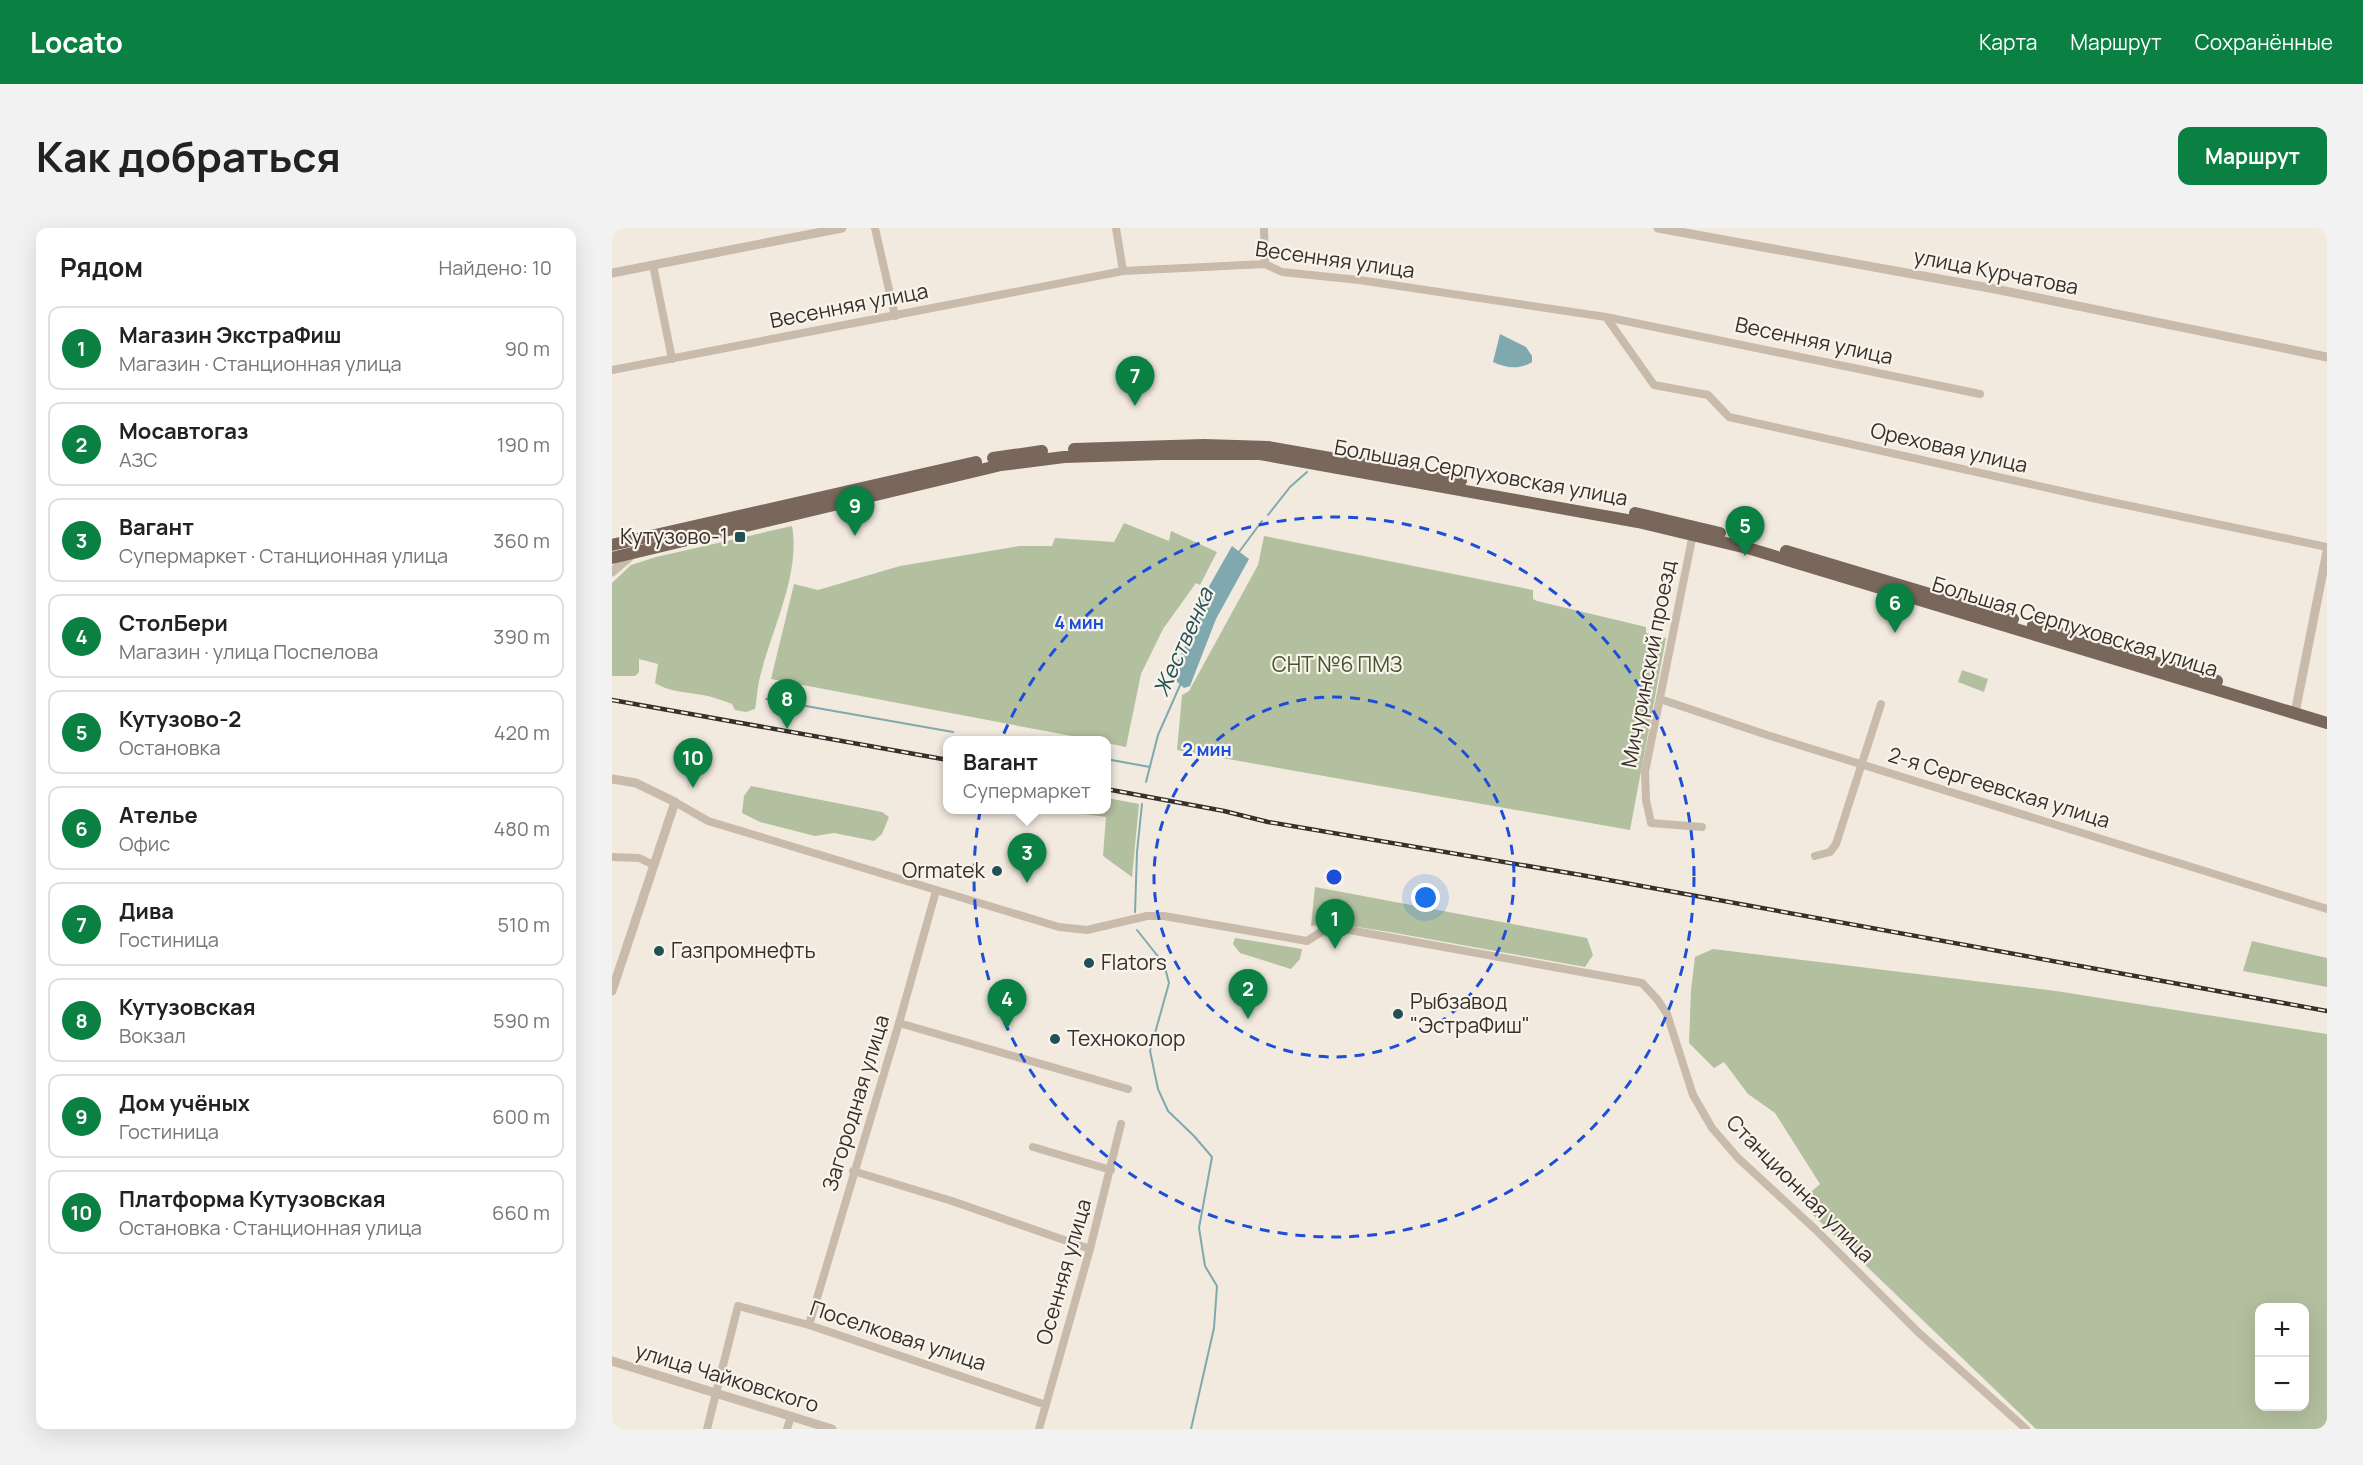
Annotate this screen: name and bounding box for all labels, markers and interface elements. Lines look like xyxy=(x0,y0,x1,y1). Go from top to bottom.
text: Locato xyxy=(30,23,123,61)
text: Карта xyxy=(1979,28,2037,56)
text: Маршрут xyxy=(2070,28,2162,56)
text: Сохранённые xyxy=(2195,28,2333,56)
text: Как добраться xyxy=(36,127,341,185)
button: Маршрут xyxy=(2178,127,2327,185)
street label: Весенняя улица xyxy=(1254,234,1417,284)
street label: улица Курчатова xyxy=(1911,241,2081,301)
text: Рядом xyxy=(60,249,143,285)
text: Найдено: 10 xyxy=(439,254,552,281)
street label: Весенняя улица xyxy=(767,276,930,334)
street label: Весенняя улица xyxy=(1733,310,1896,370)
text: Магазин ЭкстраФиш xyxy=(119,320,341,350)
text: 1 xyxy=(77,335,86,362)
text: 90 m xyxy=(504,335,550,362)
text: Магазин · Станционная улица xyxy=(119,350,402,377)
pin: 7 xyxy=(1116,356,1154,406)
street label: Ореховая улица xyxy=(1868,415,2031,479)
text: Мосавтогаз xyxy=(119,416,248,446)
text: 2 xyxy=(76,431,87,458)
text: 190 m xyxy=(497,431,550,458)
street label: Большая Серпуховская улица xyxy=(1332,432,1630,512)
text: АЗС xyxy=(119,446,158,473)
pin: 9 xyxy=(836,486,874,536)
pin: 5 xyxy=(1726,506,1764,556)
text: Вагант xyxy=(119,512,194,542)
place label: Кутузово-1 xyxy=(620,522,728,550)
text: 3 xyxy=(76,527,87,554)
text: 360 m xyxy=(493,527,550,554)
marker: Кутузово-1 xyxy=(733,530,747,544)
text: Супермаркет · Станционная улица xyxy=(119,542,448,569)
street label: Мичуринский проезд xyxy=(1614,558,1682,770)
street label: Большая Серпуховская улица xyxy=(1929,569,2222,683)
water label: Жественка xyxy=(1146,581,1221,701)
pin: 6 xyxy=(1876,584,1914,633)
text: СтолБери xyxy=(119,608,228,638)
text: 4 мин xyxy=(1054,610,1104,634)
text: 4 xyxy=(75,623,88,650)
text: 390 m xyxy=(493,623,550,650)
text: Магазин · улица Поспелова xyxy=(119,638,378,665)
park label: СНТ №6 ПМЗ xyxy=(1272,650,1402,678)
pin: 8 xyxy=(768,680,807,729)
text: Кутузово-2 xyxy=(119,704,241,734)
text: 5 xyxy=(76,719,87,746)
text: 420 m xyxy=(494,719,550,746)
text: Остановка xyxy=(119,734,221,761)
popup xyxy=(943,736,1111,814)
text: 2 мин xyxy=(1182,737,1232,761)
pin: 10 xyxy=(674,738,712,788)
street label: 2-я Сергеевская улица xyxy=(1885,740,2114,834)
text: Вагант xyxy=(963,747,1038,777)
text: Супермаркет xyxy=(963,777,1091,804)
text: Ателье xyxy=(119,800,198,830)
text: 6 xyxy=(75,815,88,842)
text: 480 m xyxy=(493,815,550,842)
text: Офис xyxy=(119,830,170,857)
pin: 3 xyxy=(1008,834,1046,883)
place label: Ormatek xyxy=(902,856,986,884)
marker: Ormatek xyxy=(990,864,1004,878)
centre of rings xyxy=(1324,867,1344,887)
your location xyxy=(1411,883,1440,912)
text: Дива xyxy=(119,896,174,926)
pin: 1 xyxy=(1316,900,1354,949)
text: 7 xyxy=(76,911,87,938)
text: 510 m xyxy=(497,911,550,938)
text: Гостиница xyxy=(119,926,219,953)
place label: Газпромнефть xyxy=(671,936,816,964)
marker: Газпромнефть xyxy=(652,944,666,958)
place label: Flators xyxy=(1101,948,1167,976)
marker: Flators xyxy=(1082,956,1096,970)
pin: 2 xyxy=(1228,970,1268,1019)
pin: 4 xyxy=(988,980,1026,1029)
place label: Рыбзавод "ЭстраФиш" xyxy=(1410,987,1530,1039)
text: Кутузовская xyxy=(119,992,256,1022)
text: 8 xyxy=(75,1007,88,1034)
text: 590 m xyxy=(493,1007,550,1034)
marker: Рыбзавод "ЭстраФиш" xyxy=(1391,1007,1405,1021)
street label: Загородная улица xyxy=(815,1011,895,1194)
text: Вокзал xyxy=(119,1022,186,1049)
place label: Техноколор xyxy=(1067,1024,1185,1052)
marker: Техноколор xyxy=(1048,1032,1062,1046)
text: Дом учёных xyxy=(119,1088,250,1118)
text: 9 xyxy=(75,1103,88,1130)
text: 600 m xyxy=(492,1103,550,1130)
street label: Станционная улица xyxy=(1721,1108,1881,1268)
text: Гостиница xyxy=(119,1118,219,1145)
text: Платформа Кутузовская xyxy=(119,1184,386,1214)
street label: Осенняя улица xyxy=(1029,1195,1097,1348)
text: 10 xyxy=(71,1199,92,1226)
text: 660 m xyxy=(492,1199,550,1226)
text: Остановка · Станционная улица xyxy=(119,1214,422,1241)
street label: Поселковая улица xyxy=(807,1293,990,1377)
map controls xyxy=(2255,1303,2309,1411)
button: + xyxy=(2255,1303,2309,1357)
street label: улица Чайковского xyxy=(632,1336,823,1418)
button: − xyxy=(2255,1357,2309,1411)

